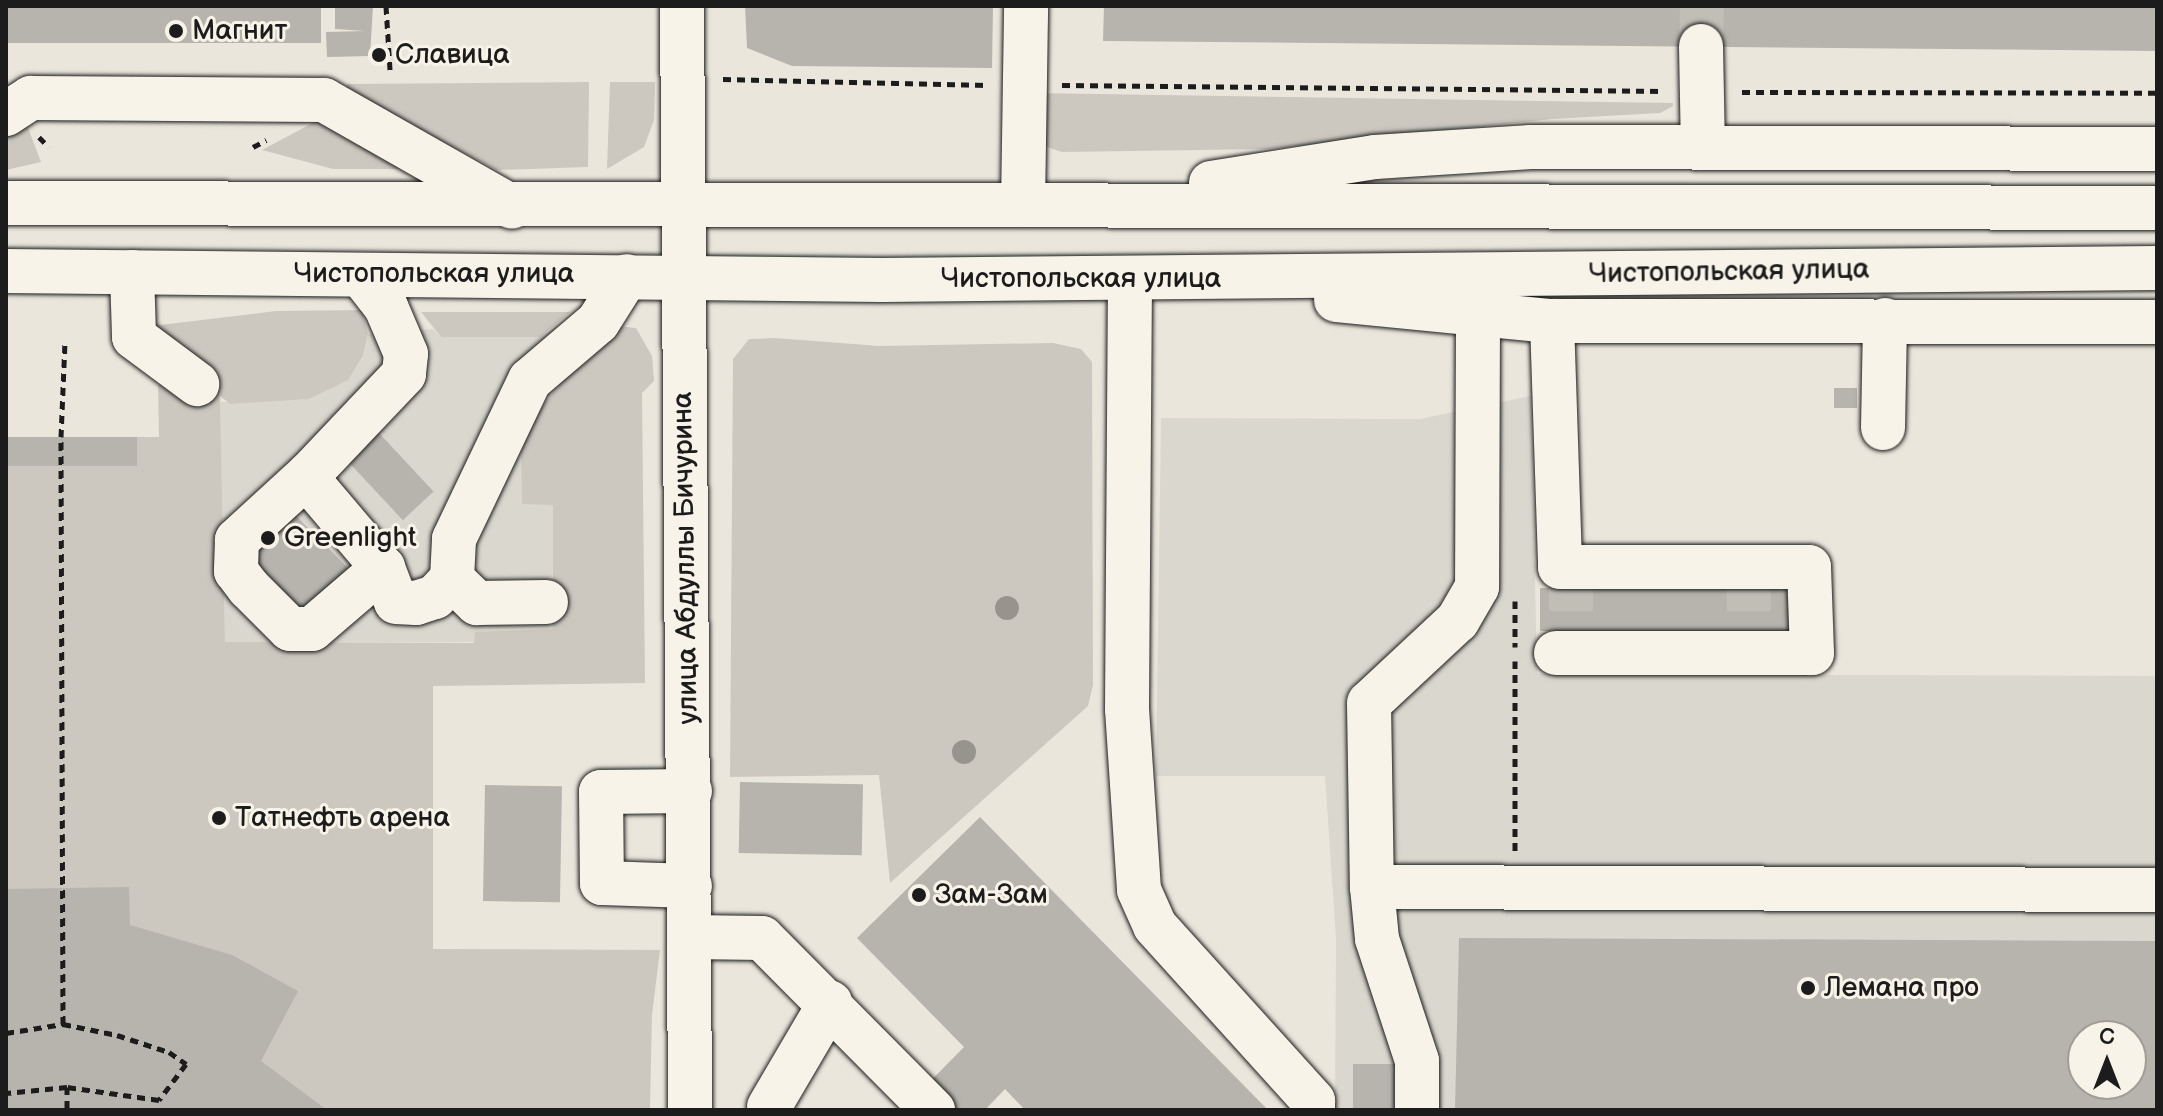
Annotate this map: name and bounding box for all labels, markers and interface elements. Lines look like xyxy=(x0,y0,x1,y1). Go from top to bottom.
place label: Магнит xyxy=(192,14,287,48)
marker: Магнит xyxy=(167,22,185,40)
place label: Славица xyxy=(395,38,510,72)
marker: Славица xyxy=(370,46,388,64)
street label: Чистопольская улица xyxy=(1588,253,1870,291)
street label: Чистопольская улица xyxy=(294,257,574,291)
street label: Чистопольская улица xyxy=(941,262,1221,296)
street label: улица Абдуллы Бичурина xyxy=(666,391,706,725)
place label: Greenlight xyxy=(284,521,417,555)
marker: Greenlight xyxy=(259,529,277,547)
place label: Татнефть арена xyxy=(235,801,450,835)
marker: Татнефть арена xyxy=(210,809,228,827)
place label: Зам-Зам xyxy=(935,878,1048,912)
marker: Зам-Зам xyxy=(910,886,928,904)
place label: Лемана про xyxy=(1824,971,1979,1005)
marker: Лемана про xyxy=(1799,979,1817,997)
north arrow xyxy=(2067,1020,2147,1100)
text: С xyxy=(2099,1024,2115,1051)

